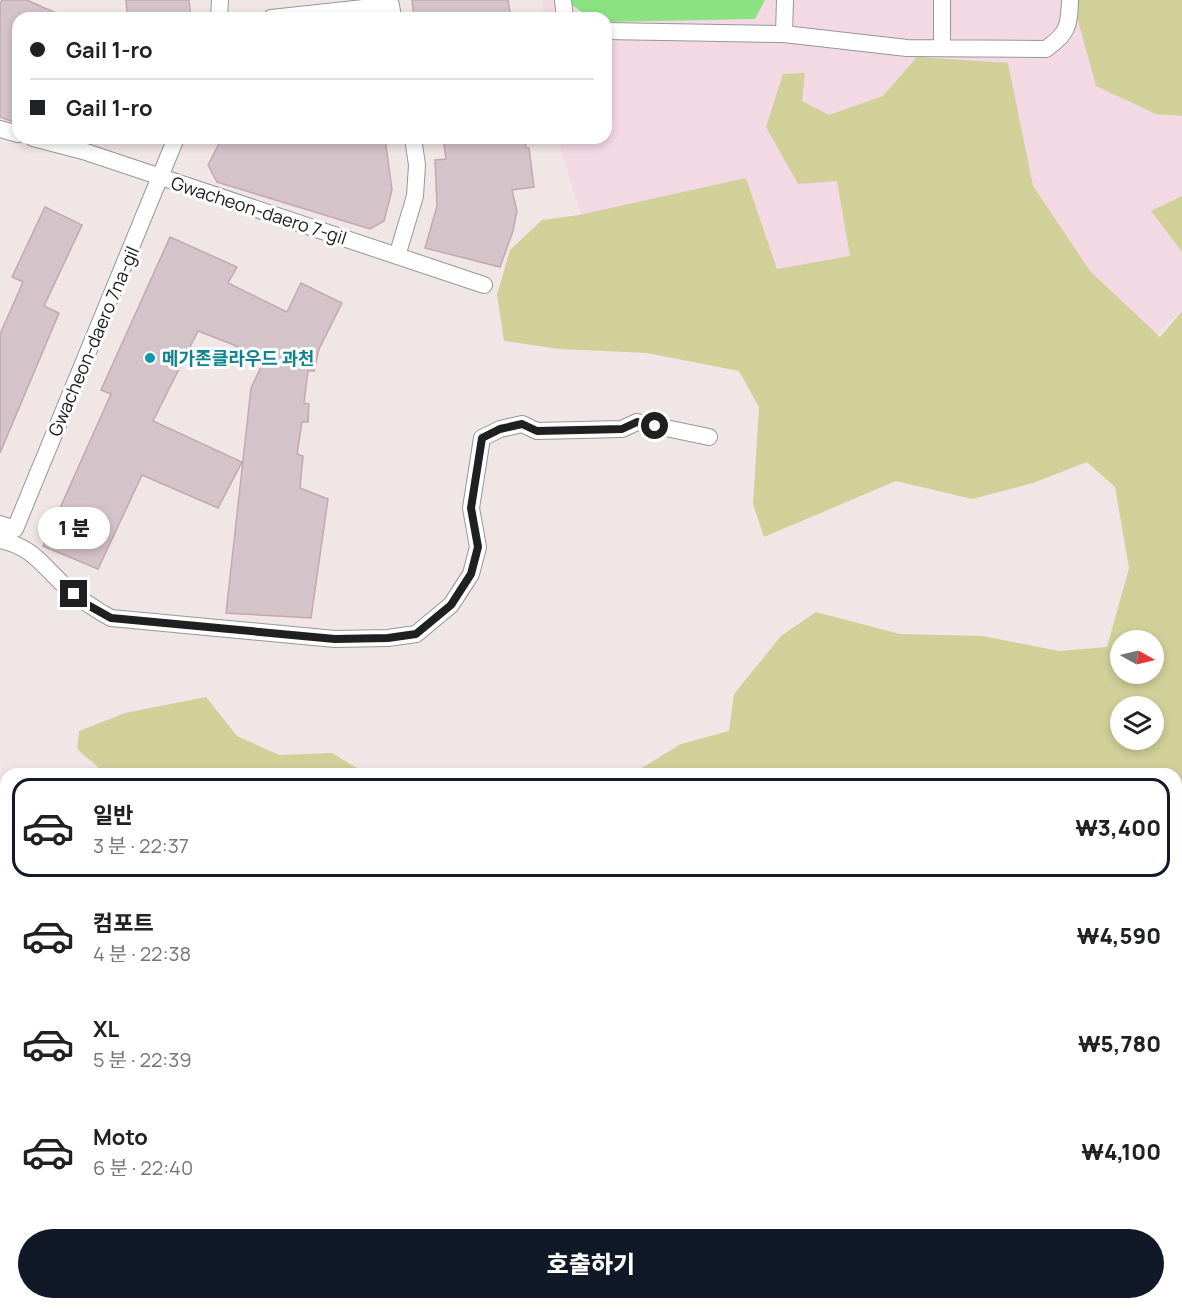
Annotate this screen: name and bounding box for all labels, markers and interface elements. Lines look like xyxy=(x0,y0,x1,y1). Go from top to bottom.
text: Gail 1-ro xyxy=(66,35,153,65)
text: Gail 1-ro xyxy=(66,93,153,123)
street label: Gwacheon-daero 7-gil xyxy=(168,170,350,250)
street label: Gwacheon-daero 7na-gil xyxy=(42,242,144,440)
place label: 메가존클라우드 과천 xyxy=(162,346,315,370)
marker: 메가존클라우드 과천 xyxy=(143,351,157,365)
route start xyxy=(641,412,668,439)
callout: 1 분 xyxy=(38,507,110,549)
text: 1 분 xyxy=(58,514,90,541)
route end xyxy=(60,580,87,607)
north arrow xyxy=(1110,630,1164,684)
map controls xyxy=(1110,630,1164,750)
button: layers xyxy=(1110,696,1164,750)
text: 일반 xyxy=(93,800,133,830)
icon: car xyxy=(21,801,75,855)
text: ₩3,400 xyxy=(1075,813,1161,843)
text: 3 분 · 22:37 xyxy=(93,832,189,859)
text: 컴포트 xyxy=(93,908,154,938)
icon: car xyxy=(21,909,75,963)
text: ₩4,590 xyxy=(1077,921,1161,951)
text: 4 분 · 22:38 xyxy=(93,940,191,967)
text: XL xyxy=(93,1014,119,1044)
icon: car xyxy=(21,1017,75,1071)
text: ₩5,780 xyxy=(1078,1029,1161,1059)
text: 5 분 · 22:39 xyxy=(93,1046,192,1073)
text: Moto xyxy=(93,1122,148,1152)
icon: car xyxy=(21,1125,75,1179)
text: ₩4,100 xyxy=(1081,1137,1161,1167)
text: 6 분 · 22:40 xyxy=(93,1154,193,1181)
button: 호출하기 xyxy=(18,1229,1164,1298)

